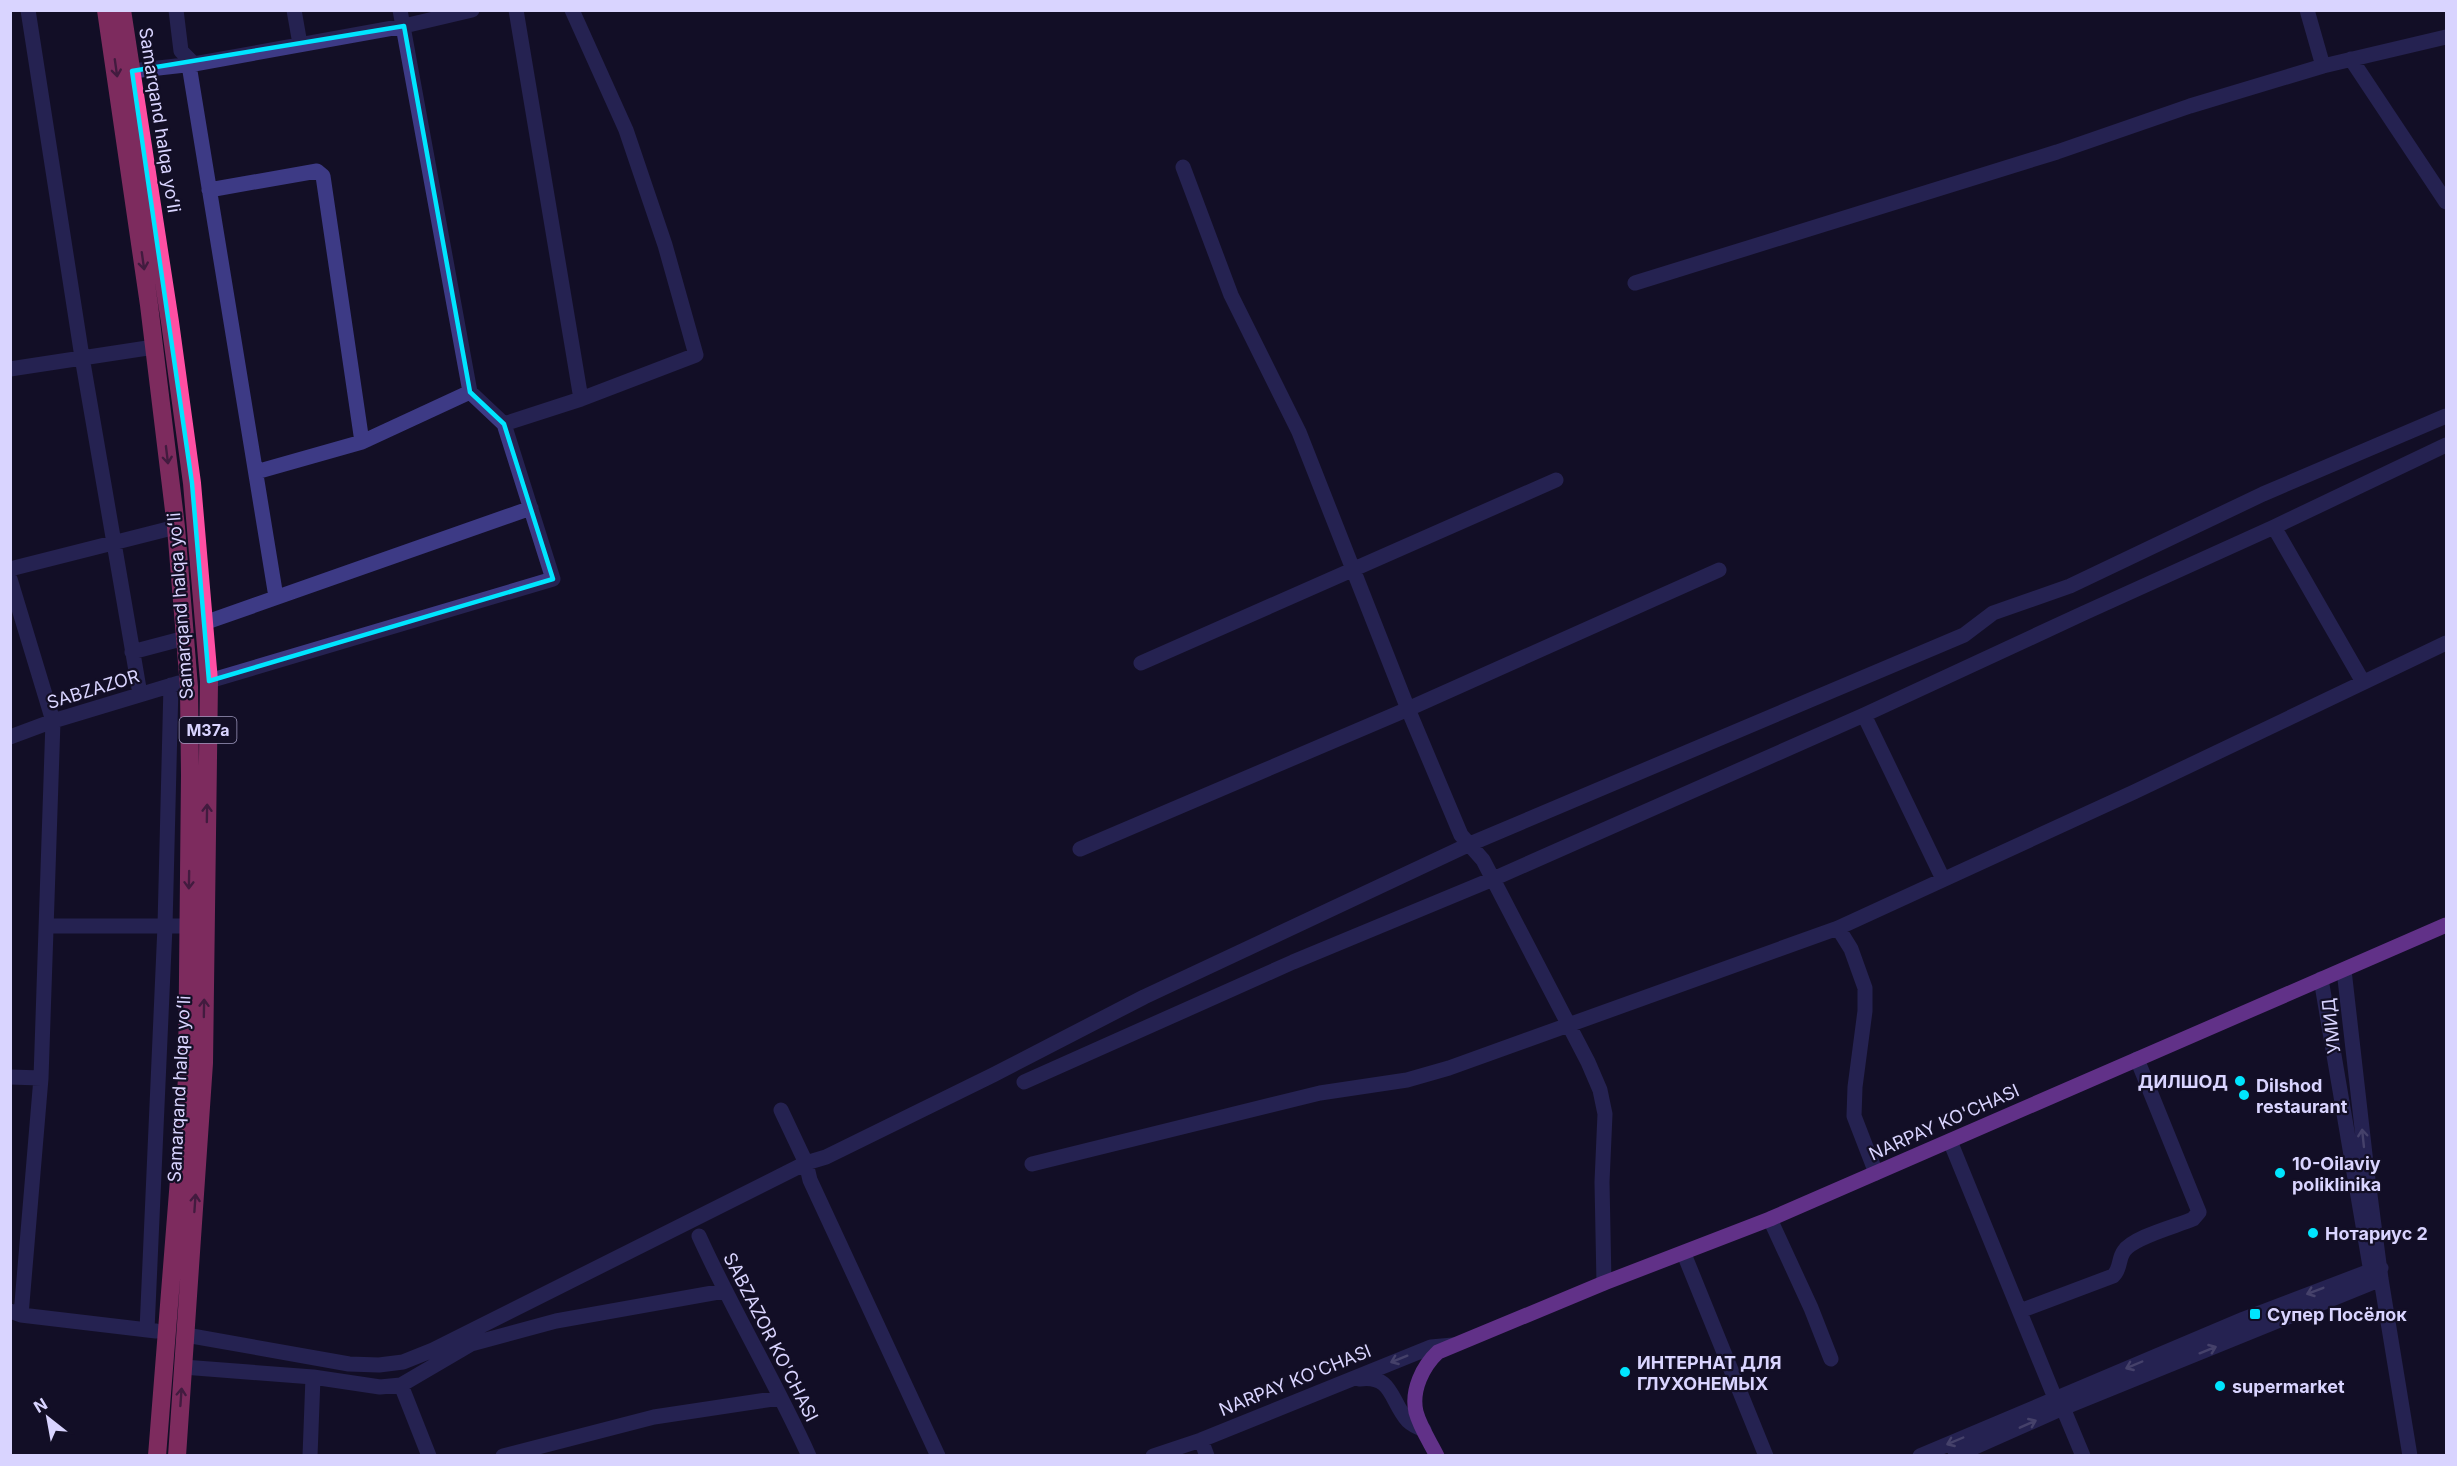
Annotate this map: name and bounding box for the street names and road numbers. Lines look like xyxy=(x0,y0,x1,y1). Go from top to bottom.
street label: Samarqand halqa yoʻli xyxy=(135,26,185,214)
street label: Samarqand halqa yoʻli xyxy=(163,512,197,700)
street label: SABZAZOR xyxy=(44,665,142,713)
road number: M37a xyxy=(180,717,236,743)
street label: Samarqand halqa yoʻli xyxy=(164,995,194,1183)
street label: УМИД xyxy=(2318,997,2344,1055)
street label: NARPAY KO'CHASI xyxy=(1866,1079,2022,1165)
street label: SABZAZOR KO'CHASI xyxy=(719,1249,823,1425)
street label: NARPAY KO'CHASI xyxy=(1216,1340,1374,1420)

